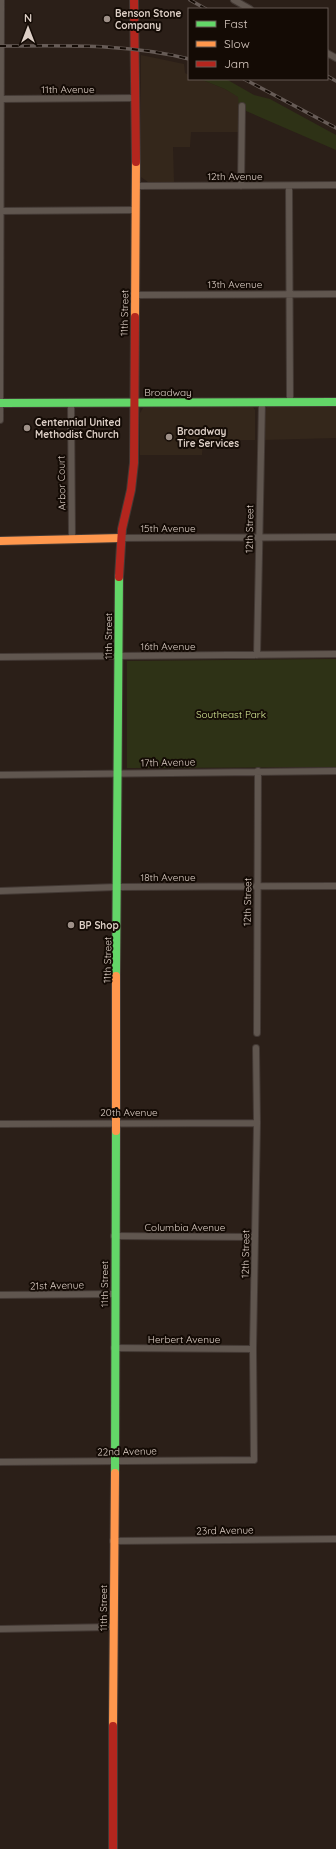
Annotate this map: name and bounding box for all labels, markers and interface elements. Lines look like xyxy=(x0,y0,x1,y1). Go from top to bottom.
place label: Benson Stone Company xyxy=(115,7,181,32)
north arrow xyxy=(8,8,48,48)
legend xyxy=(188,8,328,80)
text: N xyxy=(24,11,32,25)
marker: Benson Stone Company xyxy=(102,14,112,24)
text: Fast xyxy=(224,16,248,31)
text: Slow xyxy=(224,36,250,51)
text: Jam xyxy=(224,56,249,71)
street label: 11th Avenue xyxy=(41,83,95,96)
street label: 12th Avenue xyxy=(207,170,263,183)
street label: 13th Avenue xyxy=(208,278,263,291)
street label: 11th Street xyxy=(118,289,131,336)
street label: Broadway xyxy=(144,386,192,399)
place label: Centennial United Methodist Church xyxy=(35,416,121,441)
marker: Centennial United Methodist Church xyxy=(22,423,32,433)
place label: Broadway Tire Services xyxy=(177,425,239,450)
marker: Broadway Tire Services xyxy=(164,432,174,442)
street label: Arbor Court xyxy=(55,455,68,510)
street label: 12th Street xyxy=(243,504,256,553)
street label: 15th Avenue xyxy=(140,522,196,535)
street label: 11th Street xyxy=(102,612,115,659)
street label: 16th Avenue xyxy=(140,640,196,653)
park label: Southeast Park xyxy=(196,708,266,721)
street label: 17th Avenue xyxy=(140,756,196,769)
street label: 18th Avenue xyxy=(140,871,196,884)
street label: 12th Street xyxy=(241,877,254,926)
place label: BP Shop xyxy=(79,919,119,932)
marker: BP Shop xyxy=(66,920,76,930)
street label: 11th Street xyxy=(101,936,114,983)
street label: 20th Avenue xyxy=(100,1106,158,1119)
street label: Columbia Avenue xyxy=(145,1221,226,1234)
street label: 12th Street xyxy=(239,1229,252,1278)
street label: 11th Street xyxy=(98,1260,111,1307)
street label: 21st Avenue xyxy=(30,1279,85,1292)
street label: Herbert Avenue xyxy=(148,1333,221,1346)
street label: 22nd Avenue xyxy=(97,1444,157,1459)
street label: 23rd Avenue xyxy=(196,1523,254,1537)
street label: 11th Street xyxy=(97,1584,110,1631)

